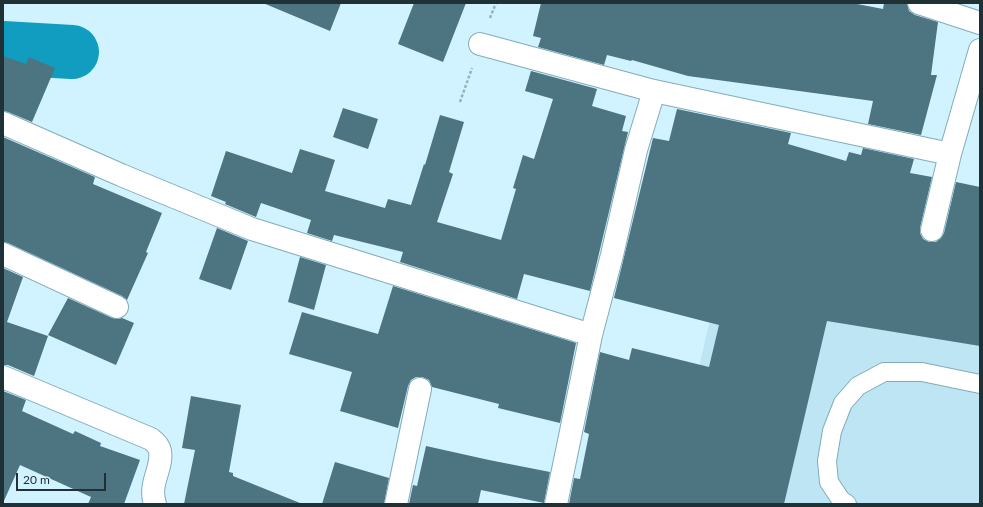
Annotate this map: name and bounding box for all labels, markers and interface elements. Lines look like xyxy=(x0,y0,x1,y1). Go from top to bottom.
scale bar xyxy=(18,465,108,491)
text: 20 m xyxy=(23,472,50,487)

